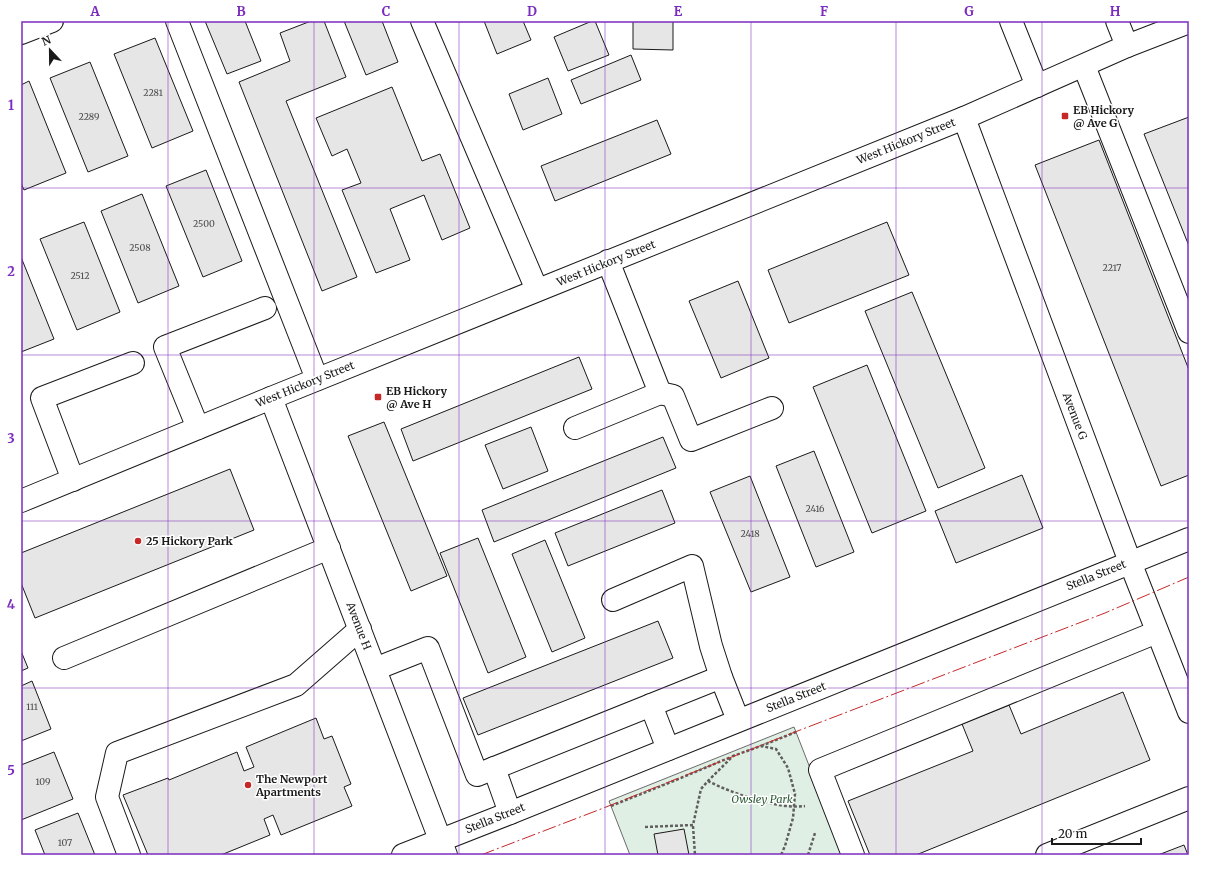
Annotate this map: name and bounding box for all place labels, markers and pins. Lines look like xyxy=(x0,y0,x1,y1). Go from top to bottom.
place label: EB Hickory @ Ave G xyxy=(1073,103,1135,130)
marker: EB Hickory @ Ave G xyxy=(1060,111,1070,121)
place label: EB Hickory @ Ave H xyxy=(386,384,448,411)
marker: EB Hickory @ Ave H xyxy=(373,392,383,402)
place label: 25 Hickory Park xyxy=(146,534,234,548)
marker: 25 Hickory Park xyxy=(133,536,143,546)
place label: The Newport Apartments xyxy=(255,772,328,799)
marker: The Newport Apartments xyxy=(243,780,253,790)

